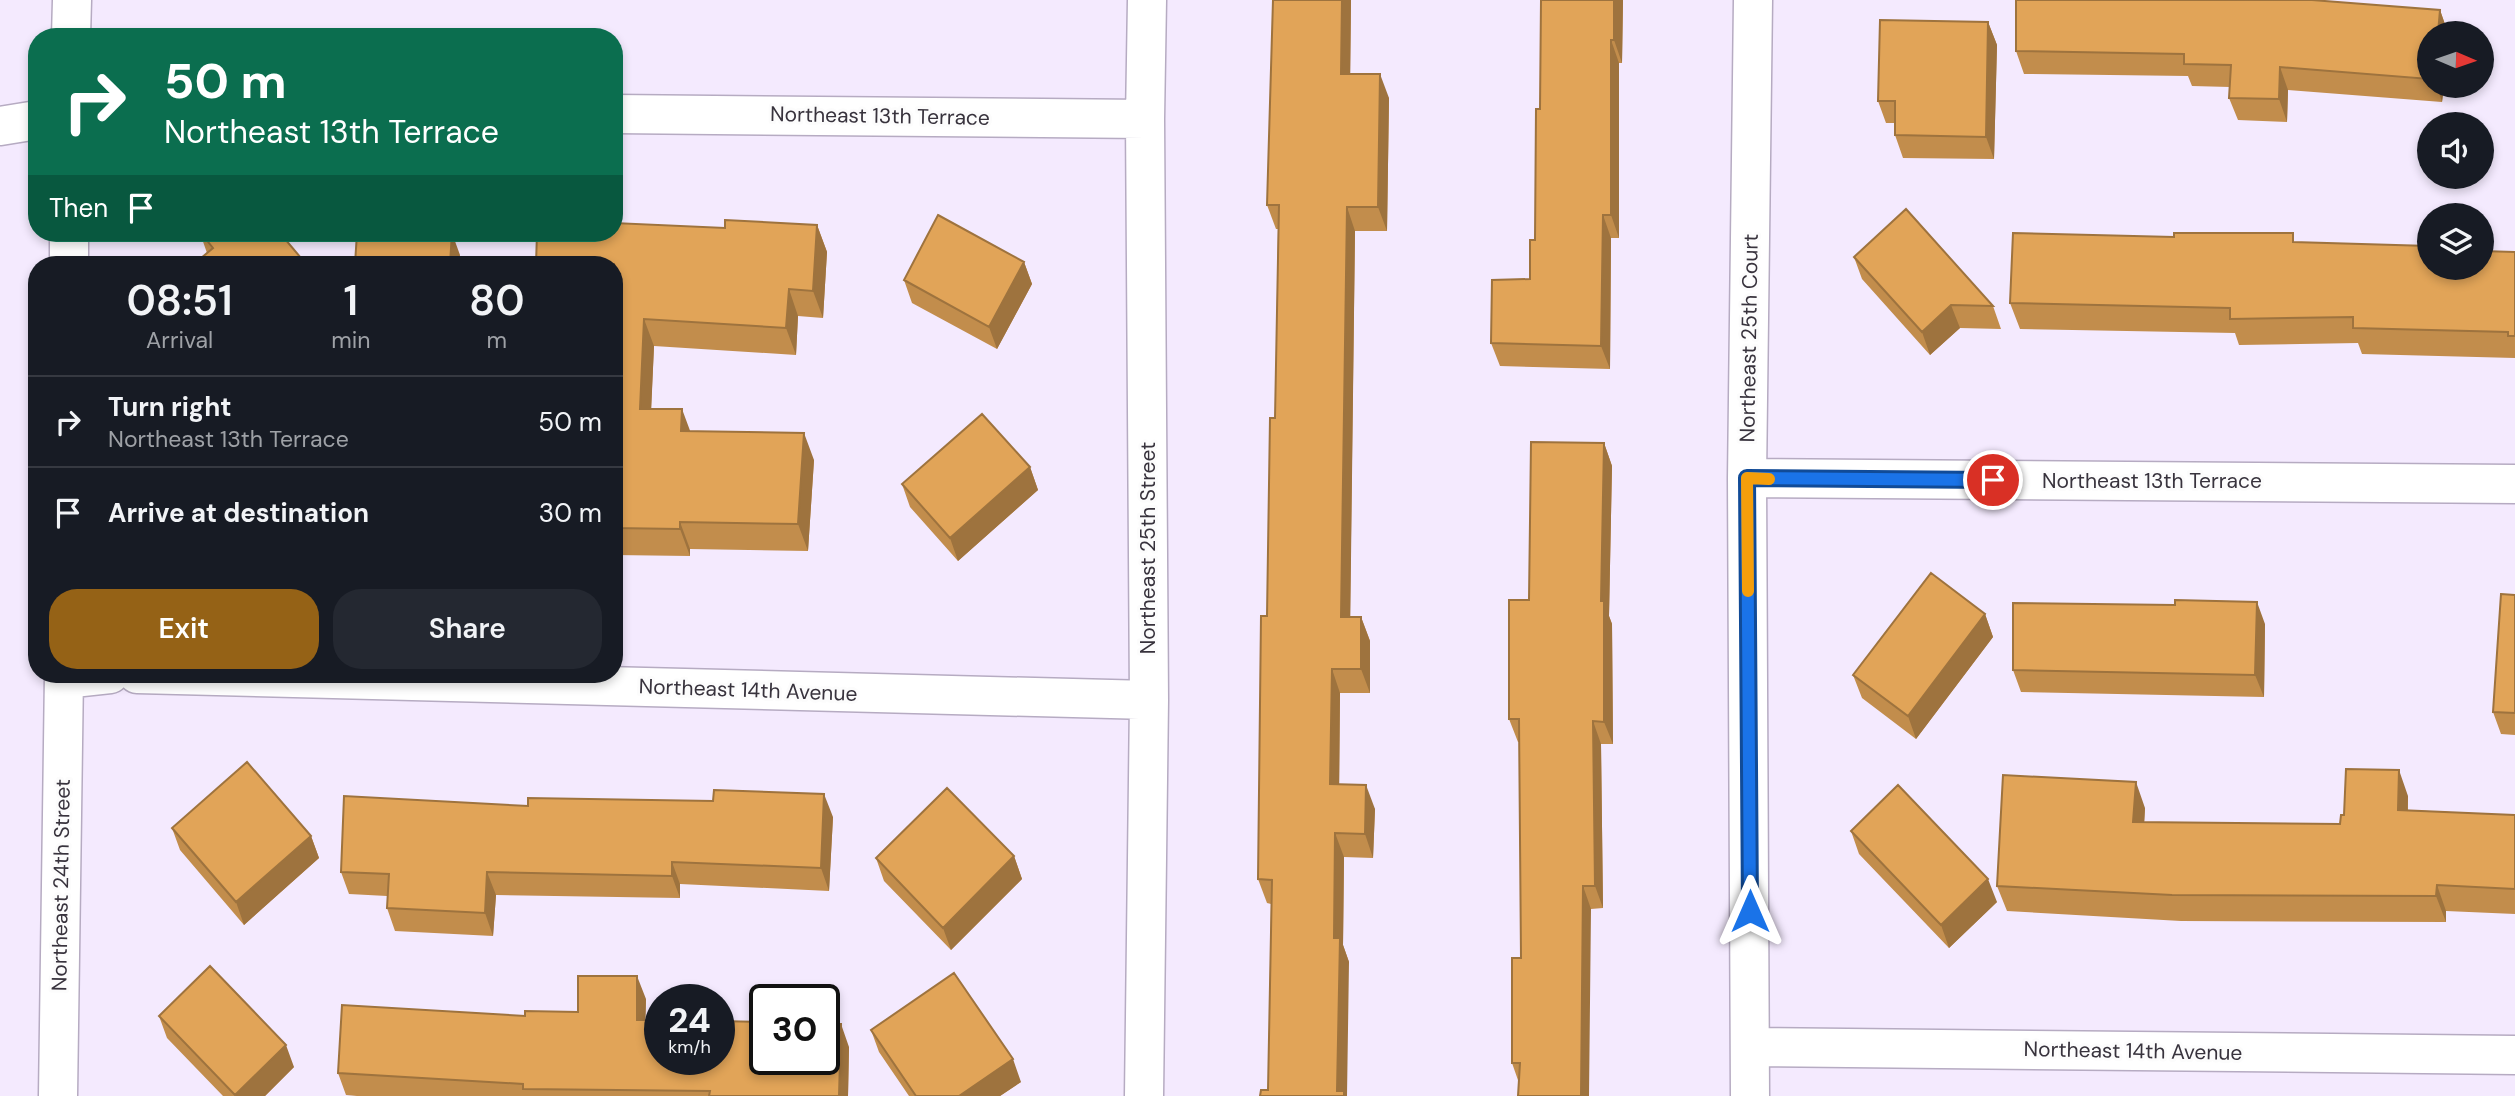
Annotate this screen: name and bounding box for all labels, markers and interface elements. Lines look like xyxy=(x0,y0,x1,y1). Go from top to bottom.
north arrow xyxy=(2417,21,2494,98)
map controls xyxy=(2417,21,2494,280)
text: 50 m xyxy=(164,49,287,113)
icon: right xyxy=(49,56,140,147)
street label: Northeast 13th Terrace xyxy=(770,100,990,132)
text: Northeast 13th Terrace xyxy=(164,111,499,153)
button: sound xyxy=(2417,112,2494,189)
icon: arrive xyxy=(122,189,160,227)
text: Then xyxy=(49,191,108,225)
button: layers xyxy=(2417,203,2494,280)
street label: Northeast 25th Court xyxy=(1733,233,1765,443)
text: 08:51 xyxy=(127,273,233,328)
text: 1 xyxy=(343,273,358,328)
text: 80 xyxy=(469,273,524,328)
text: Arrival xyxy=(146,325,213,355)
text: min xyxy=(331,325,370,355)
text: m xyxy=(486,325,507,355)
text: Turn right xyxy=(108,390,232,424)
icon: right xyxy=(49,403,87,441)
text: 50 m xyxy=(538,405,602,439)
text: Northeast 13th Terrace xyxy=(108,424,349,454)
street label: Northeast 25th Street xyxy=(1134,442,1162,654)
pin xyxy=(1963,450,2023,510)
icon: arrive xyxy=(1974,461,2012,499)
street label: Northeast 13th Terrace xyxy=(2042,467,2262,495)
icon: arrive xyxy=(49,494,87,532)
text: Arrive at destination xyxy=(108,496,369,530)
text: 30 m xyxy=(539,496,602,530)
button: Exit xyxy=(49,589,319,669)
button: Share xyxy=(333,589,602,669)
street label: Northeast 14th Avenue xyxy=(638,672,858,708)
street label: Northeast 24th Street xyxy=(45,779,77,991)
position arrow xyxy=(1713,874,1787,948)
speed limit sign: 30 xyxy=(749,984,840,1075)
text: 24 xyxy=(668,997,711,1043)
text: km/h xyxy=(668,1035,711,1059)
street label: Northeast 14th Avenue xyxy=(2023,1035,2243,1067)

